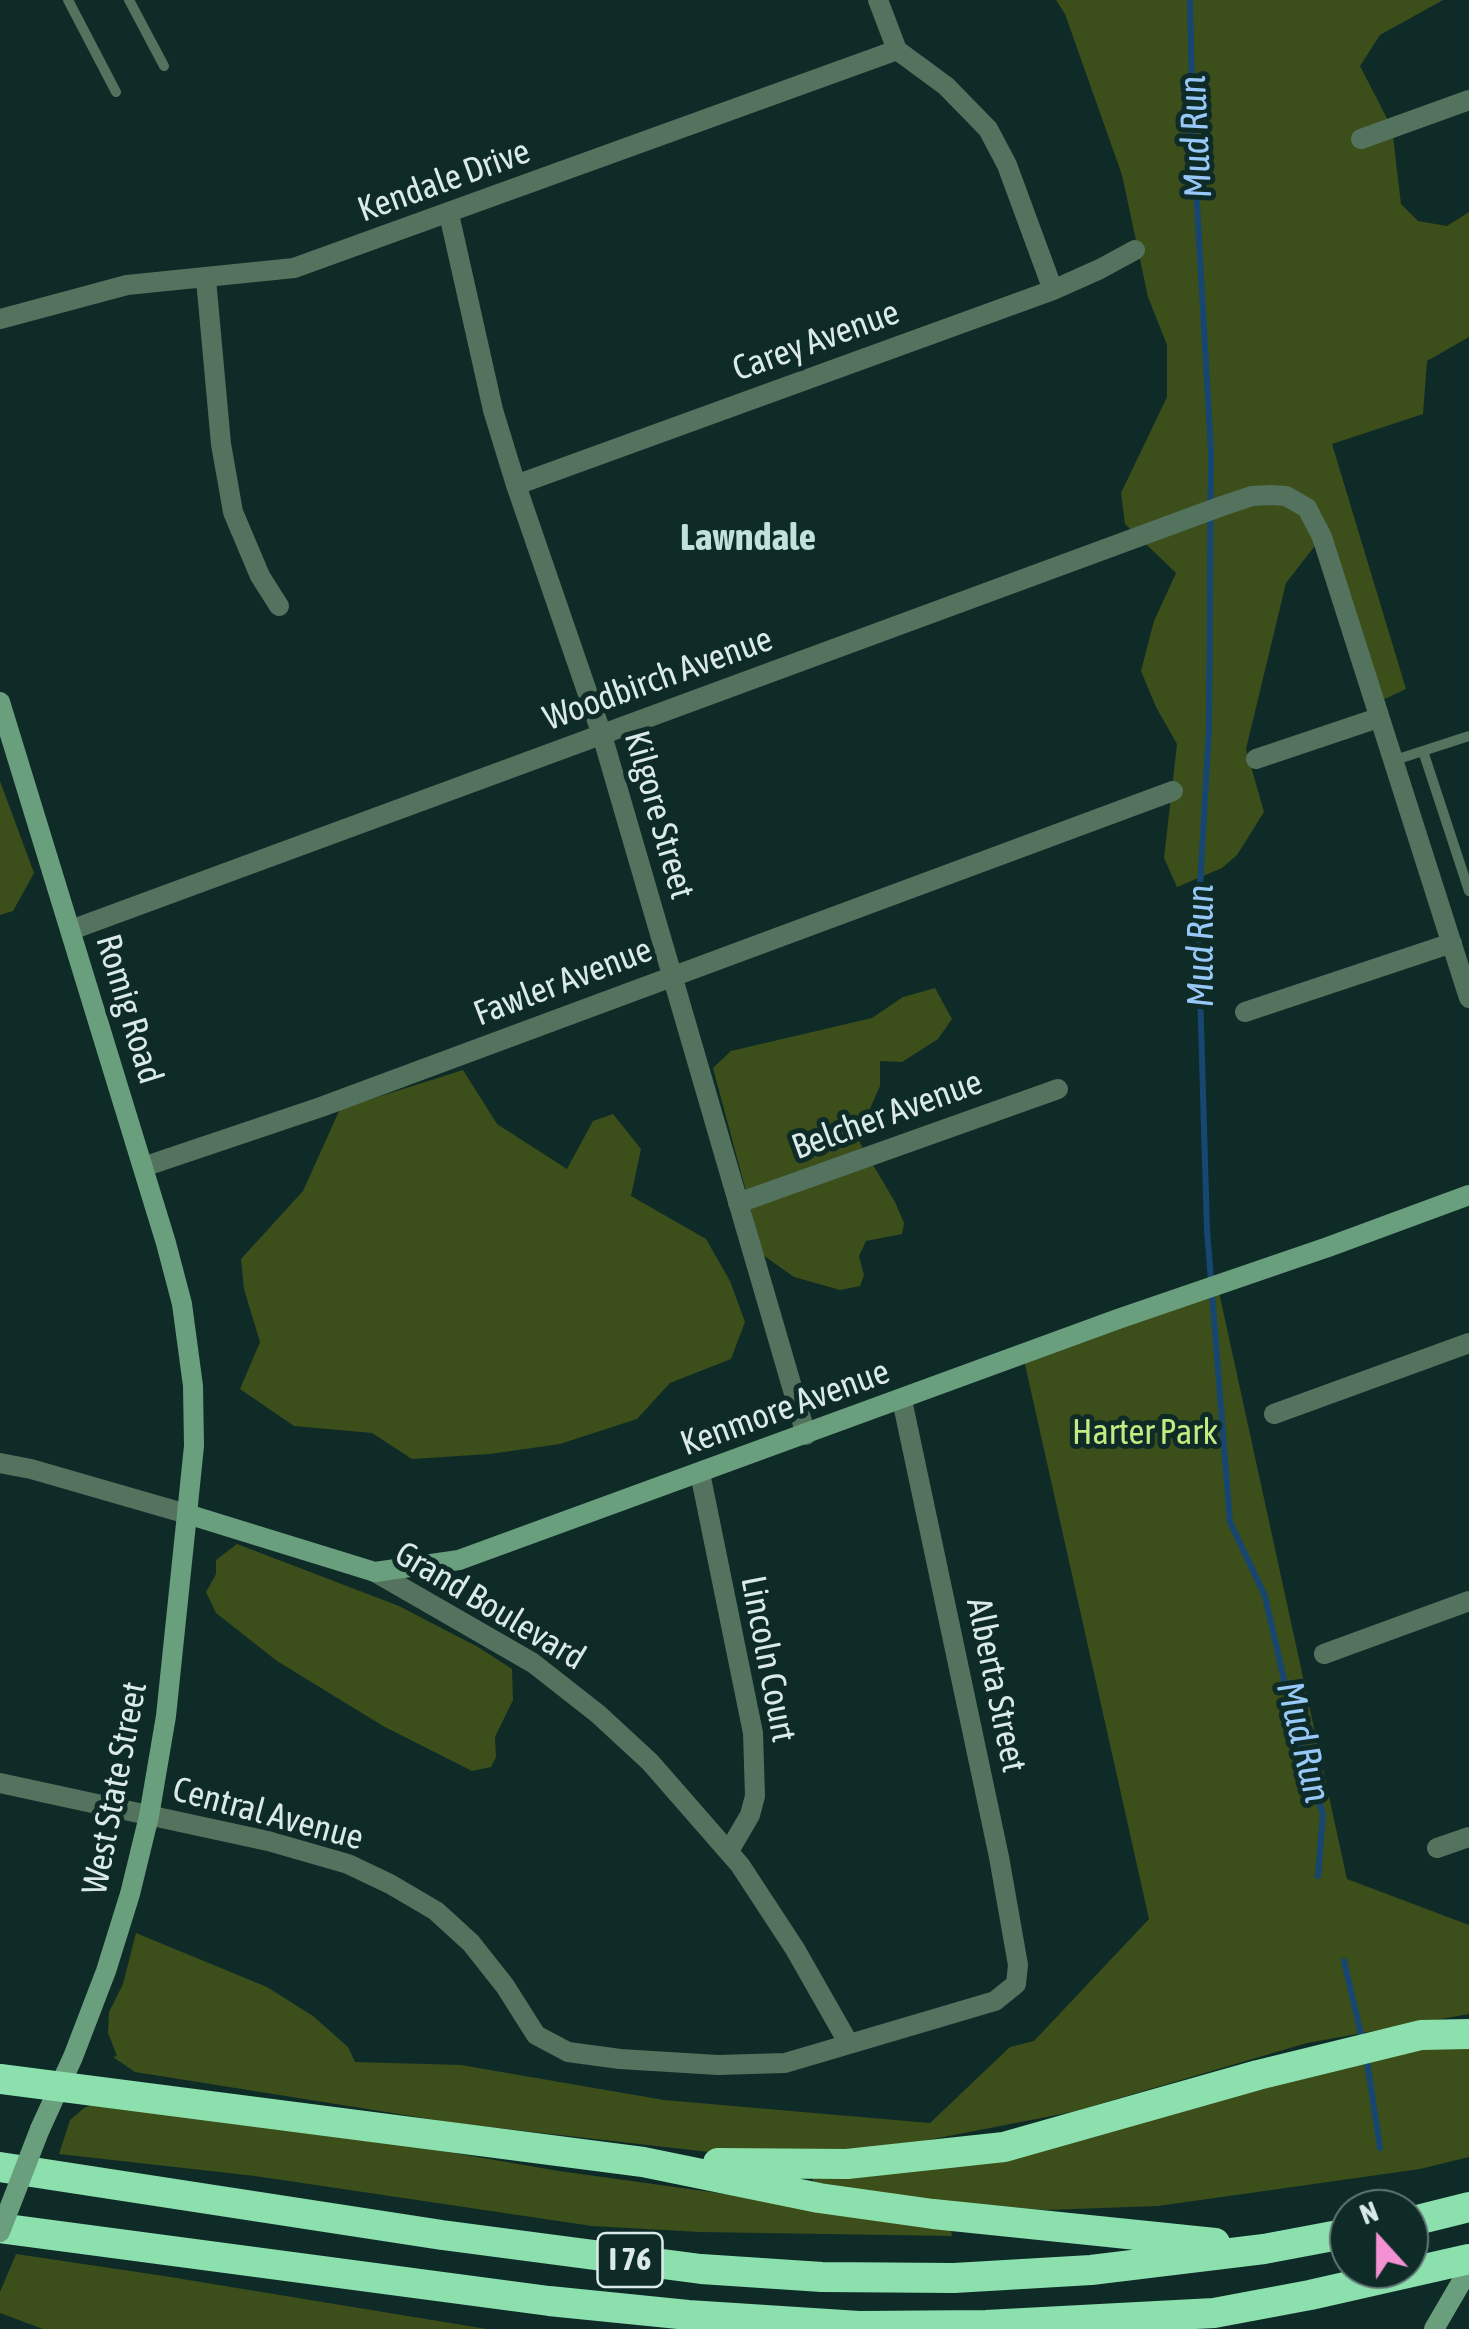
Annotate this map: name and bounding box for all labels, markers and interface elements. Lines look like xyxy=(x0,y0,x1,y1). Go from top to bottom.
water label: Mud Run xyxy=(1170,74,1222,200)
street label: Kendale Drive xyxy=(352,131,536,231)
street label: Carey Avenue xyxy=(727,292,905,390)
district label: Lawndale xyxy=(680,515,816,561)
street label: Woodbirch Avenue xyxy=(538,618,778,740)
street label: Kilgore Street xyxy=(615,726,703,904)
water label: Mud Run xyxy=(1178,885,1224,1007)
street label: Romig Road xyxy=(86,929,172,1089)
street label: Fawler Avenue xyxy=(468,929,658,1035)
street label: Belcher Avenue xyxy=(786,1061,988,1169)
street label: Kenmore Avenue xyxy=(675,1351,895,1465)
park label: Harter Park xyxy=(1072,1412,1218,1454)
street label: Grand Boulevard xyxy=(387,1533,593,1679)
street label: Lincoln Court xyxy=(731,1572,805,1746)
street label: Alberta Street xyxy=(957,1594,1035,1776)
water label: Mud Run xyxy=(1266,1677,1340,1807)
street label: West State Street xyxy=(74,1678,156,1898)
street label: Central Avenue xyxy=(168,1768,368,1860)
north arrow xyxy=(1329,2189,1429,2289)
text: N xyxy=(1356,2195,1382,2231)
road number: I 76 xyxy=(598,2233,662,2287)

